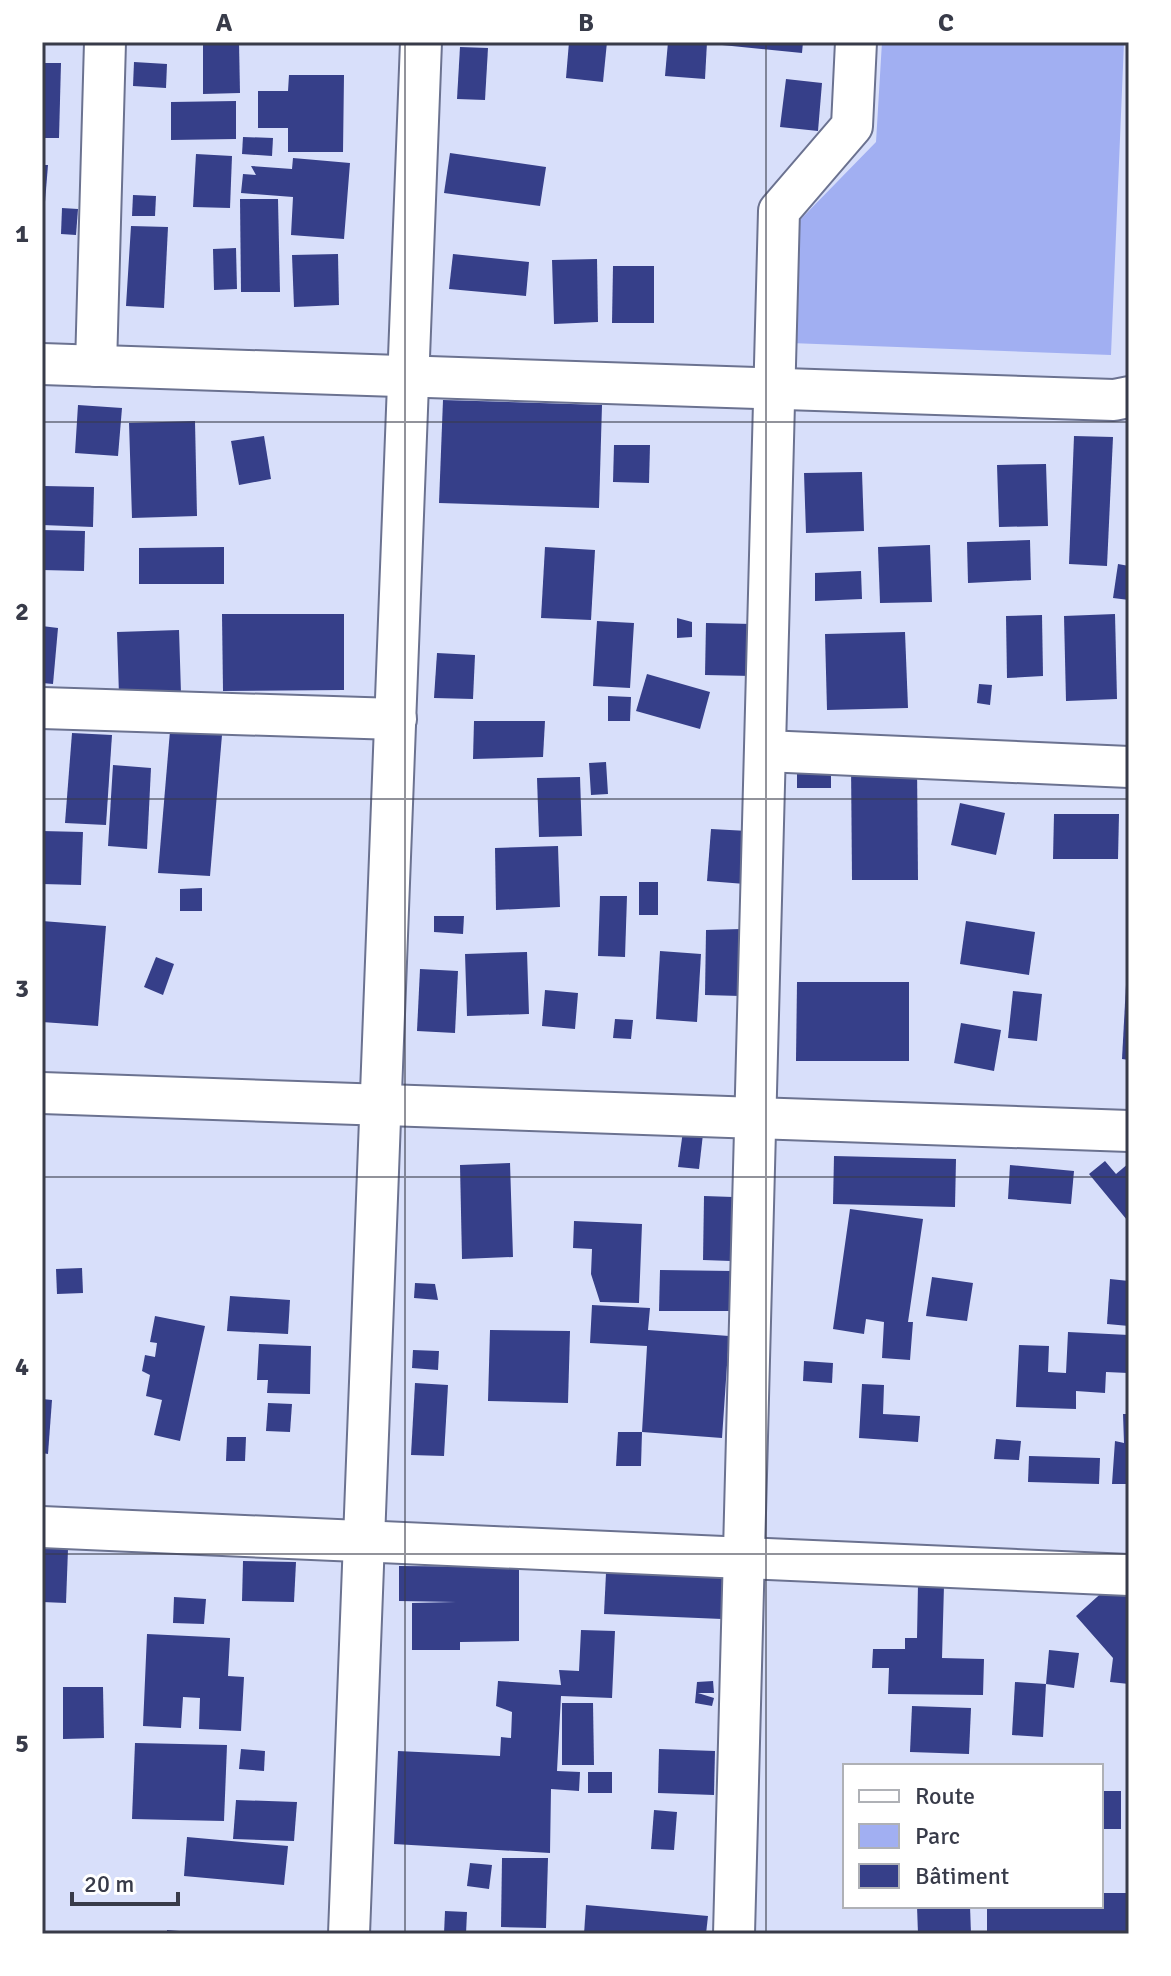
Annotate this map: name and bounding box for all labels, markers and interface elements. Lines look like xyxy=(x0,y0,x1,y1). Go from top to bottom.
text: A xyxy=(216,7,233,39)
text: B xyxy=(578,7,594,39)
text: C xyxy=(938,7,954,39)
text: 1 xyxy=(15,218,29,250)
text: 2 xyxy=(15,596,29,628)
text: 3 xyxy=(15,973,29,1005)
text: 4 xyxy=(15,1351,29,1383)
text: 5 xyxy=(15,1728,29,1760)
legend xyxy=(843,1764,1103,1908)
text: Route xyxy=(915,1781,975,1811)
text: Parc xyxy=(915,1821,960,1851)
scale bar xyxy=(72,1856,178,1906)
text: Bâtiment xyxy=(915,1861,1009,1891)
text: 20 m xyxy=(84,1869,134,1899)

